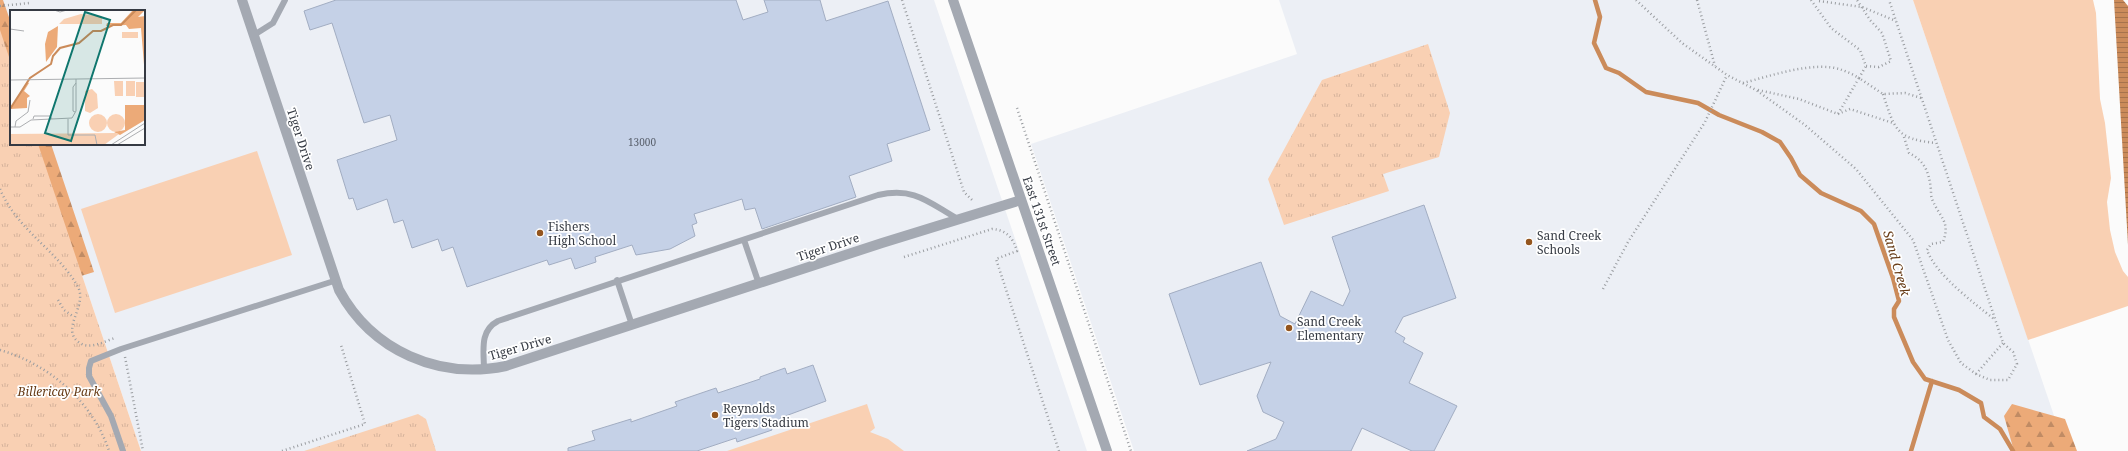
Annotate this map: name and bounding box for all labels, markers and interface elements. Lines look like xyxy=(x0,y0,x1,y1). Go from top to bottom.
inset map xyxy=(10,10,145,145)
street label: Tiger Drive xyxy=(283,106,319,172)
house number: 13000 xyxy=(628,135,656,149)
street label: East 131st Street xyxy=(1019,174,1065,268)
place label: Fishers High School xyxy=(548,218,616,249)
place label: Sand Creek Schools xyxy=(1537,227,1602,258)
marker: Fishers High School xyxy=(535,228,545,238)
water label: Sand Creek xyxy=(1879,228,1915,298)
street label: Tiger Drive xyxy=(795,229,861,265)
marker: Sand Creek Schools xyxy=(1524,237,1534,247)
place label: Sand Creek Elementary xyxy=(1297,313,1364,344)
marker: Sand Creek Elementary xyxy=(1284,323,1294,333)
street label: Tiger Drive xyxy=(487,330,553,364)
park label: Billericay Park xyxy=(17,383,102,400)
place label: Reynolds Tigers Stadium xyxy=(723,400,809,431)
marker: Reynolds Tigers Stadium xyxy=(710,410,720,420)

